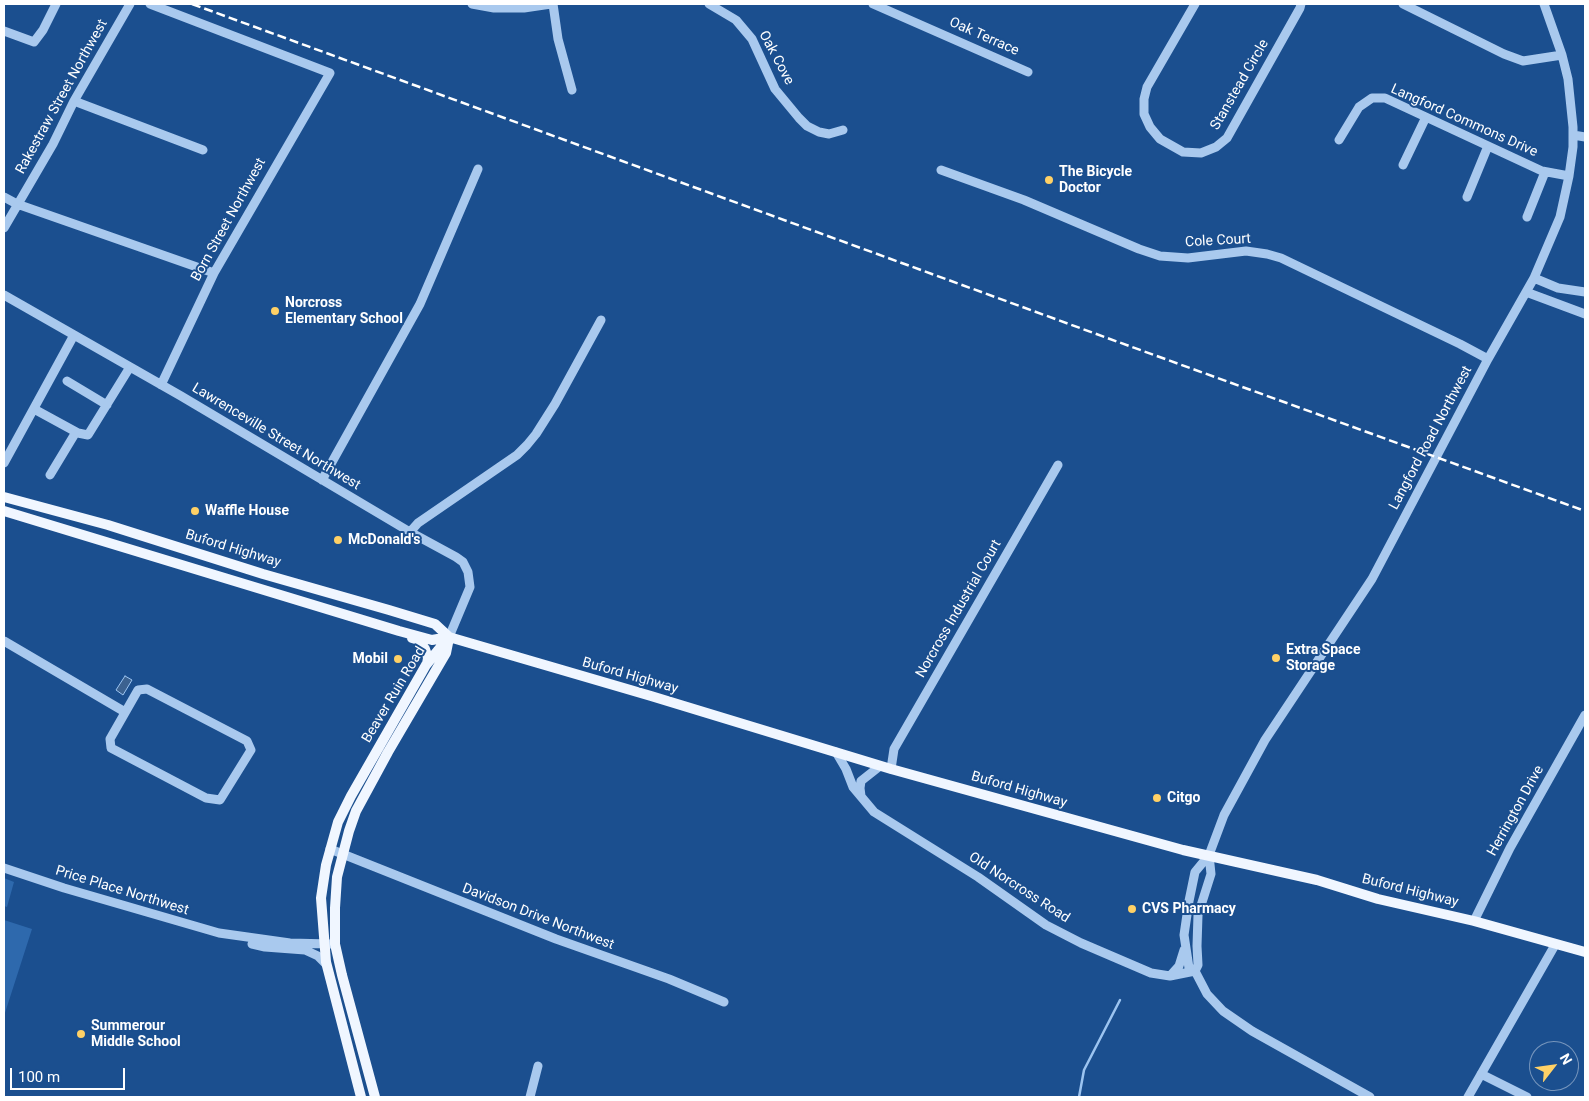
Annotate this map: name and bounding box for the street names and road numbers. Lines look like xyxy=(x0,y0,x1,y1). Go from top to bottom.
street label: Oak Terrace xyxy=(947,14,1021,60)
street label: Rakestraw Street Northwest xyxy=(12,17,112,177)
street label: Oak Cove xyxy=(755,28,797,88)
street label: Stanstead Circle xyxy=(1207,37,1273,133)
street label: Langford Commons Drive xyxy=(1388,81,1540,161)
street label: Born Street Northwest xyxy=(188,156,270,284)
street label: Cole Court xyxy=(1185,231,1251,251)
street label: Langford Road Northwest xyxy=(1386,363,1476,513)
street label: Lawrenceville Street Northwest xyxy=(189,380,363,494)
street label: Buford Highway xyxy=(183,527,283,571)
street label: Norcross Industrial Court xyxy=(913,537,1005,681)
street label: Beaver Ruin Road xyxy=(359,644,429,746)
street label: Buford Highway xyxy=(580,654,680,698)
street label: Herrington Drive xyxy=(1484,763,1548,859)
street label: Buford Highway xyxy=(969,768,1069,812)
street label: Old Norcross Road xyxy=(965,849,1073,927)
street label: Price Place Northwest xyxy=(53,863,191,919)
street label: Buford Highway xyxy=(1360,871,1460,911)
street label: Davidson Drive Northwest xyxy=(460,880,616,954)

